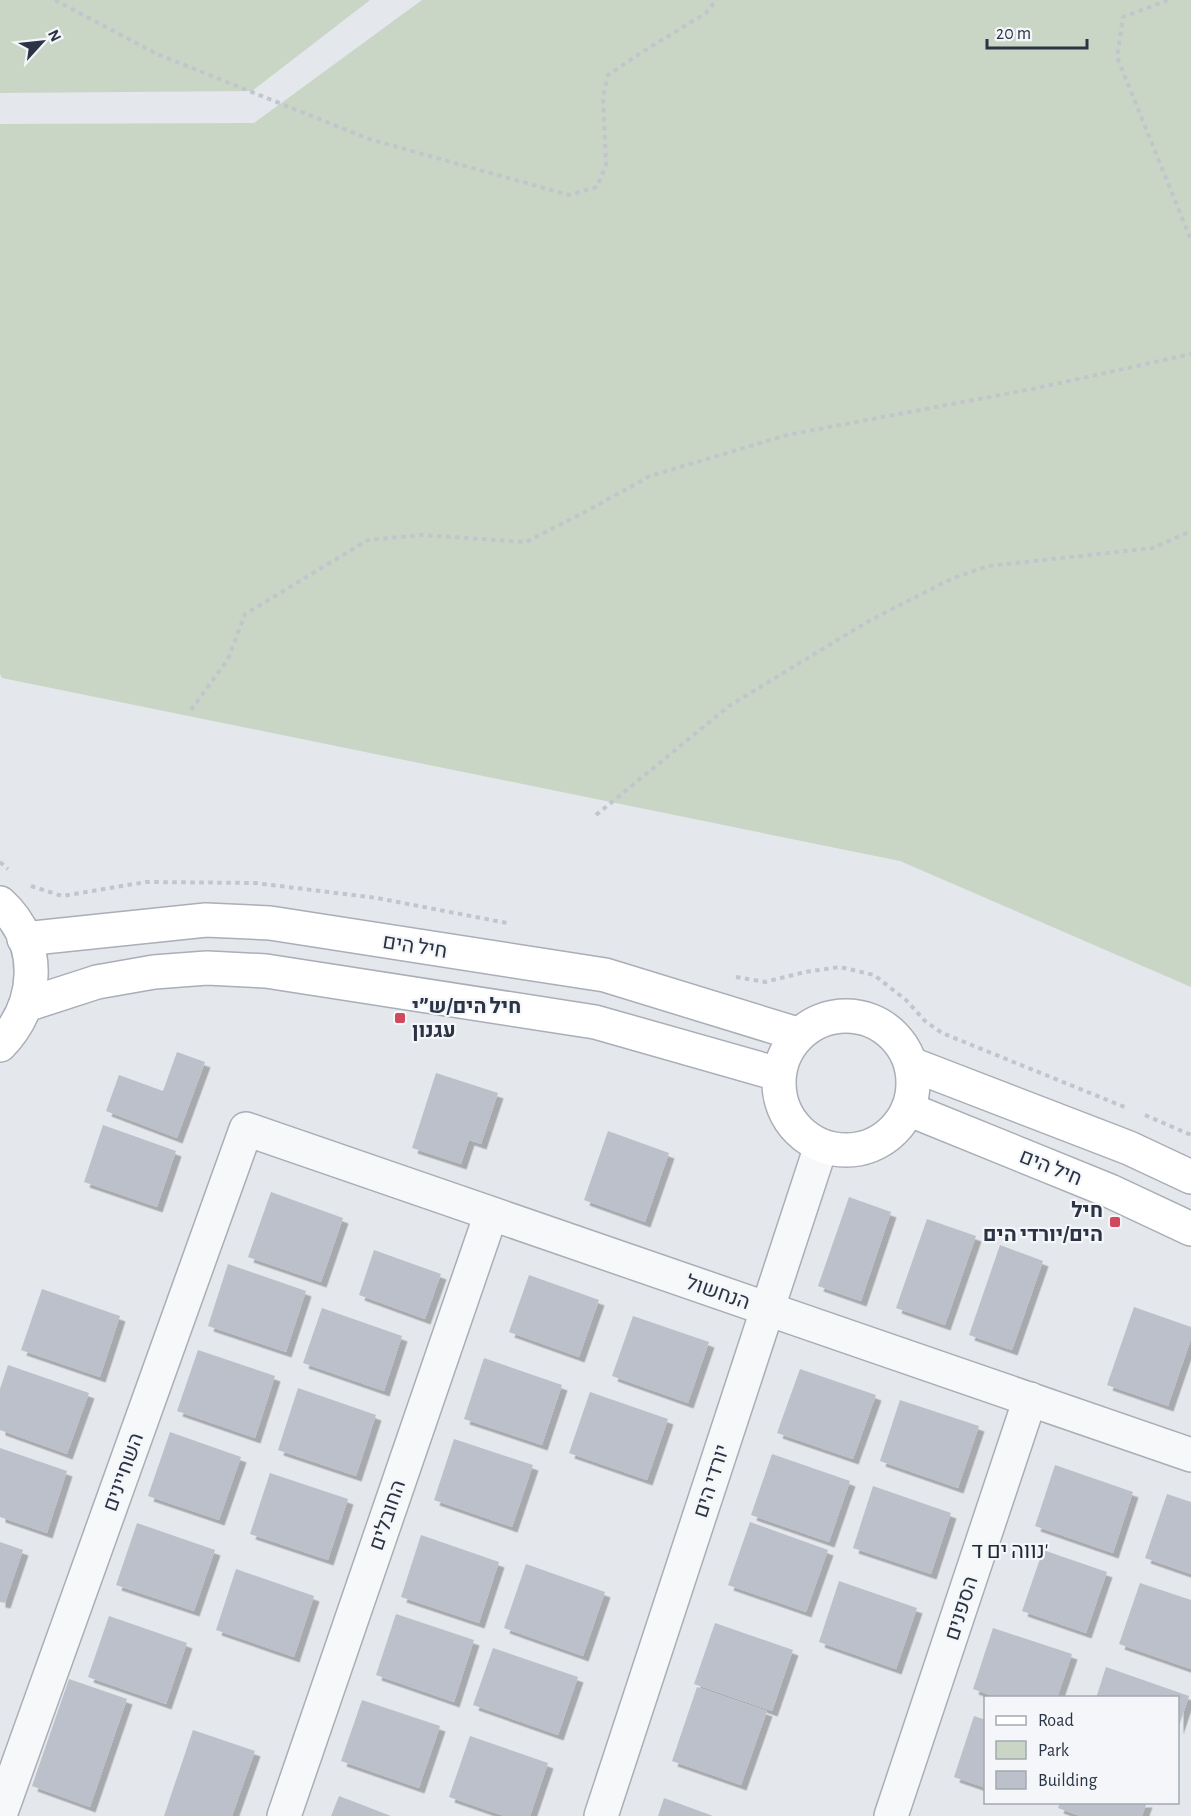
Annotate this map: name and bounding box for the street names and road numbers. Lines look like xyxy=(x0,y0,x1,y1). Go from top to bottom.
street label: חיל הים xyxy=(381,931,449,962)
street label: חיל הים xyxy=(1017,1145,1085,1189)
street label: הנחשול xyxy=(683,1272,753,1313)
street label: השחיינים xyxy=(100,1430,147,1514)
street label: יורדי הים xyxy=(690,1442,733,1520)
street label: החובלים xyxy=(366,1477,409,1553)
street label: הספנים xyxy=(941,1573,982,1643)

